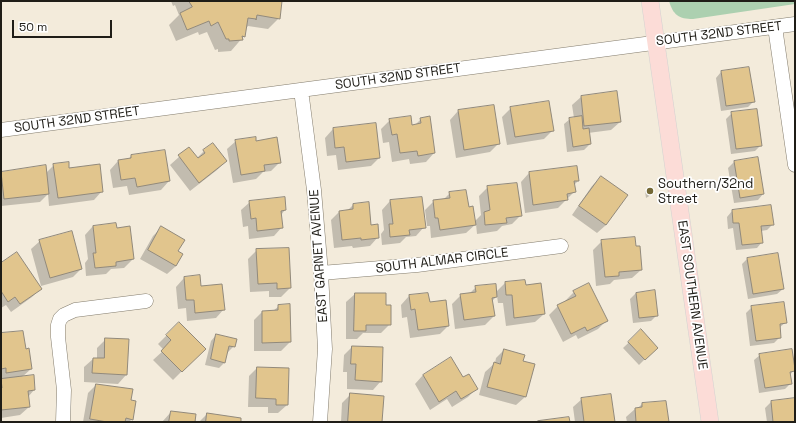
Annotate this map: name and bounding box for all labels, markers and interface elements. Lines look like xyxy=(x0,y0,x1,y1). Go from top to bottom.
scale bar xyxy=(14,12,114,38)
text: 50 m xyxy=(19,19,47,35)
street label: SOUTH 32ND STREET xyxy=(655,19,783,49)
street label: SOUTH 32ND STREET xyxy=(334,60,462,94)
street label: SOUTH 32ND STREET xyxy=(13,103,141,137)
place label: Southern/32nd Street xyxy=(658,176,753,207)
marker: Southern/32nd Street xyxy=(645,186,655,196)
street label: EAST GARNET AVENUE xyxy=(307,189,331,323)
street label: EAST SOUTHERN AVENUE xyxy=(674,219,710,371)
street label: SOUTH ALMAR CIRCLE xyxy=(375,245,509,277)

